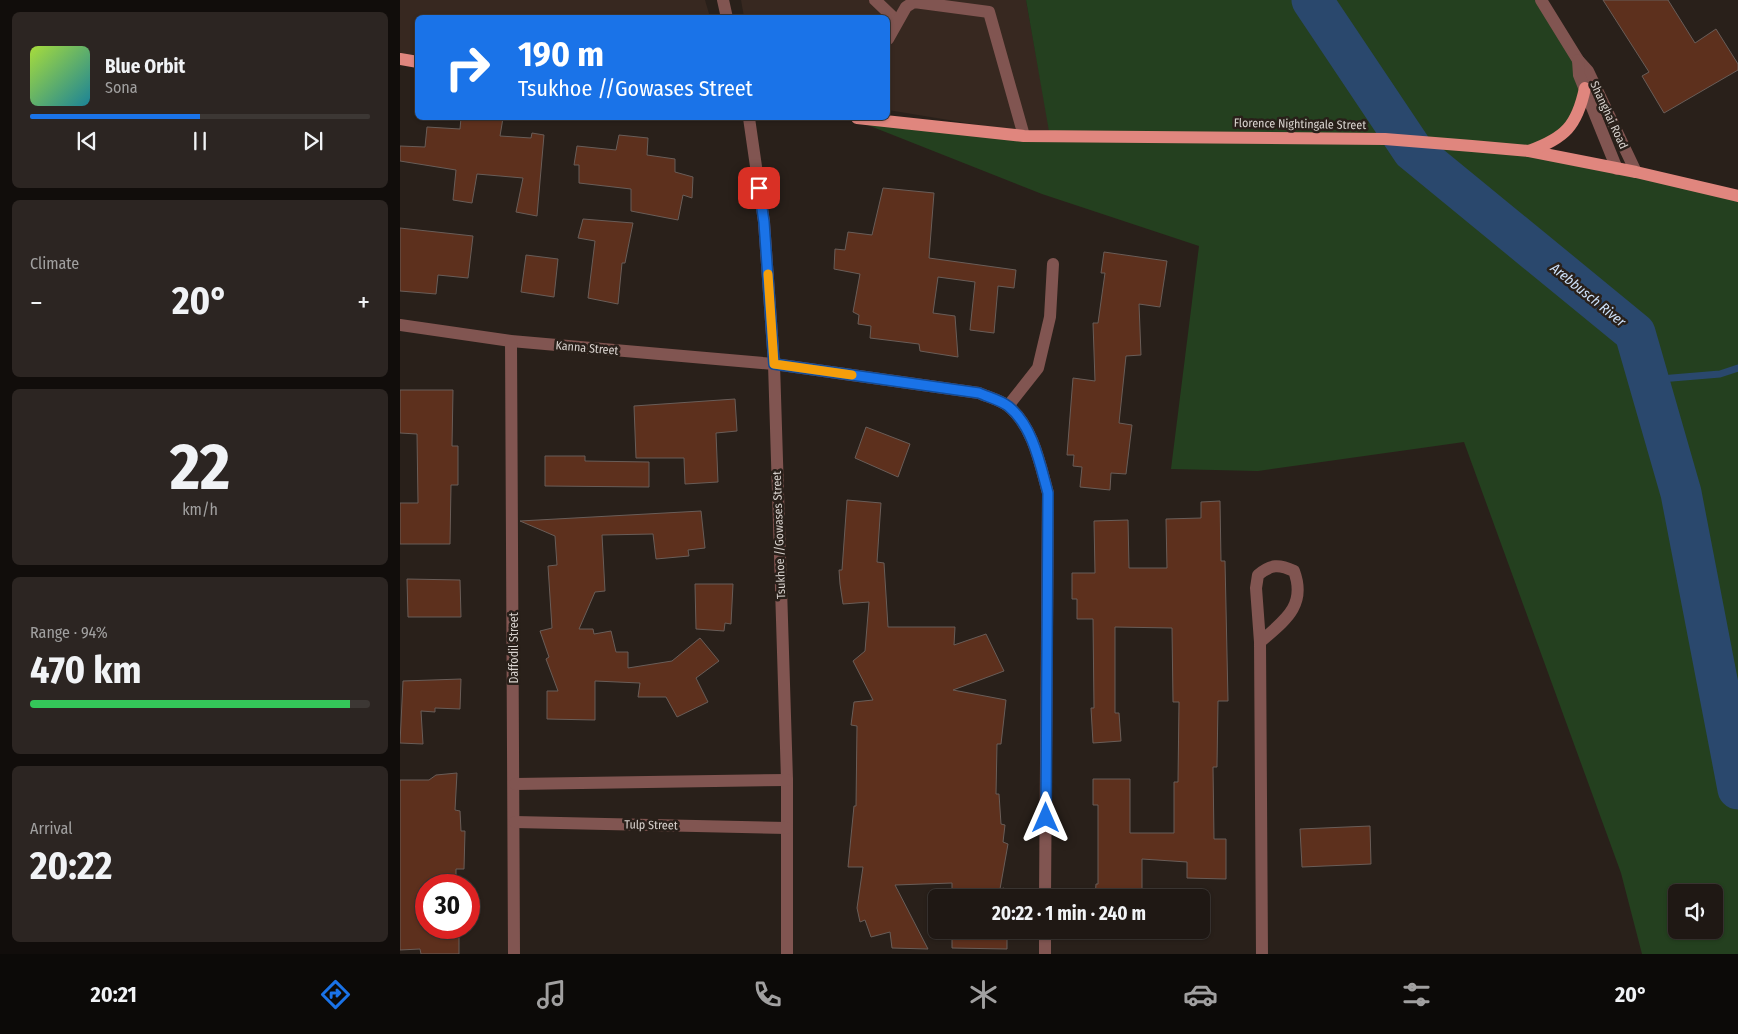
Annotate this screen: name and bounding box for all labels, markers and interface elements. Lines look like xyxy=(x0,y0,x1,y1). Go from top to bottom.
text: 190 m xyxy=(518,33,604,75)
icon: right xyxy=(435,35,500,100)
text: Blue Orbit xyxy=(105,55,185,78)
text: Tsukhoe //Gowases Street xyxy=(518,75,753,102)
text: Sona xyxy=(105,78,138,97)
street label: Shanghai Road xyxy=(1587,79,1631,151)
street label: Florence Nightingale Street xyxy=(1234,116,1366,132)
icon: previous xyxy=(73,127,101,155)
icon: pause xyxy=(186,127,214,155)
icon: next xyxy=(299,127,327,155)
pin xyxy=(738,167,780,209)
icon: arrive xyxy=(745,174,773,202)
text: Climate xyxy=(30,254,79,273)
water label: Arebbusch River xyxy=(1546,259,1630,331)
text: 20° xyxy=(172,278,228,324)
text: − xyxy=(30,286,43,319)
text: + xyxy=(357,286,370,319)
street label: Kanna Street xyxy=(555,338,619,358)
text: 22 xyxy=(170,428,230,506)
street label: Tsukhoe //Gowases Street xyxy=(770,471,788,599)
text: km/h xyxy=(182,500,218,519)
street label: Daffodil Street xyxy=(507,612,521,684)
text: Range · 94% xyxy=(30,623,108,642)
text: 470 km xyxy=(30,647,142,693)
position arrow xyxy=(1019,791,1071,843)
street label: Tulp Street xyxy=(624,818,678,832)
text: Arrival xyxy=(30,819,72,838)
text: 20:22 xyxy=(30,843,112,889)
speed limit sign: 30 xyxy=(415,874,480,939)
map controls xyxy=(1668,884,1723,939)
button: sound xyxy=(1668,884,1723,939)
text: 20:22 · 1 min · 240 m xyxy=(992,902,1146,925)
icon: directions xyxy=(318,977,353,1012)
icon: music xyxy=(534,977,569,1012)
icon: phone xyxy=(750,977,785,1012)
icon: climate xyxy=(966,977,1001,1012)
icon: car xyxy=(1183,977,1218,1012)
icon: filters xyxy=(1399,977,1434,1012)
text: 20:21 xyxy=(91,981,137,1008)
text: 20° xyxy=(1615,981,1647,1008)

